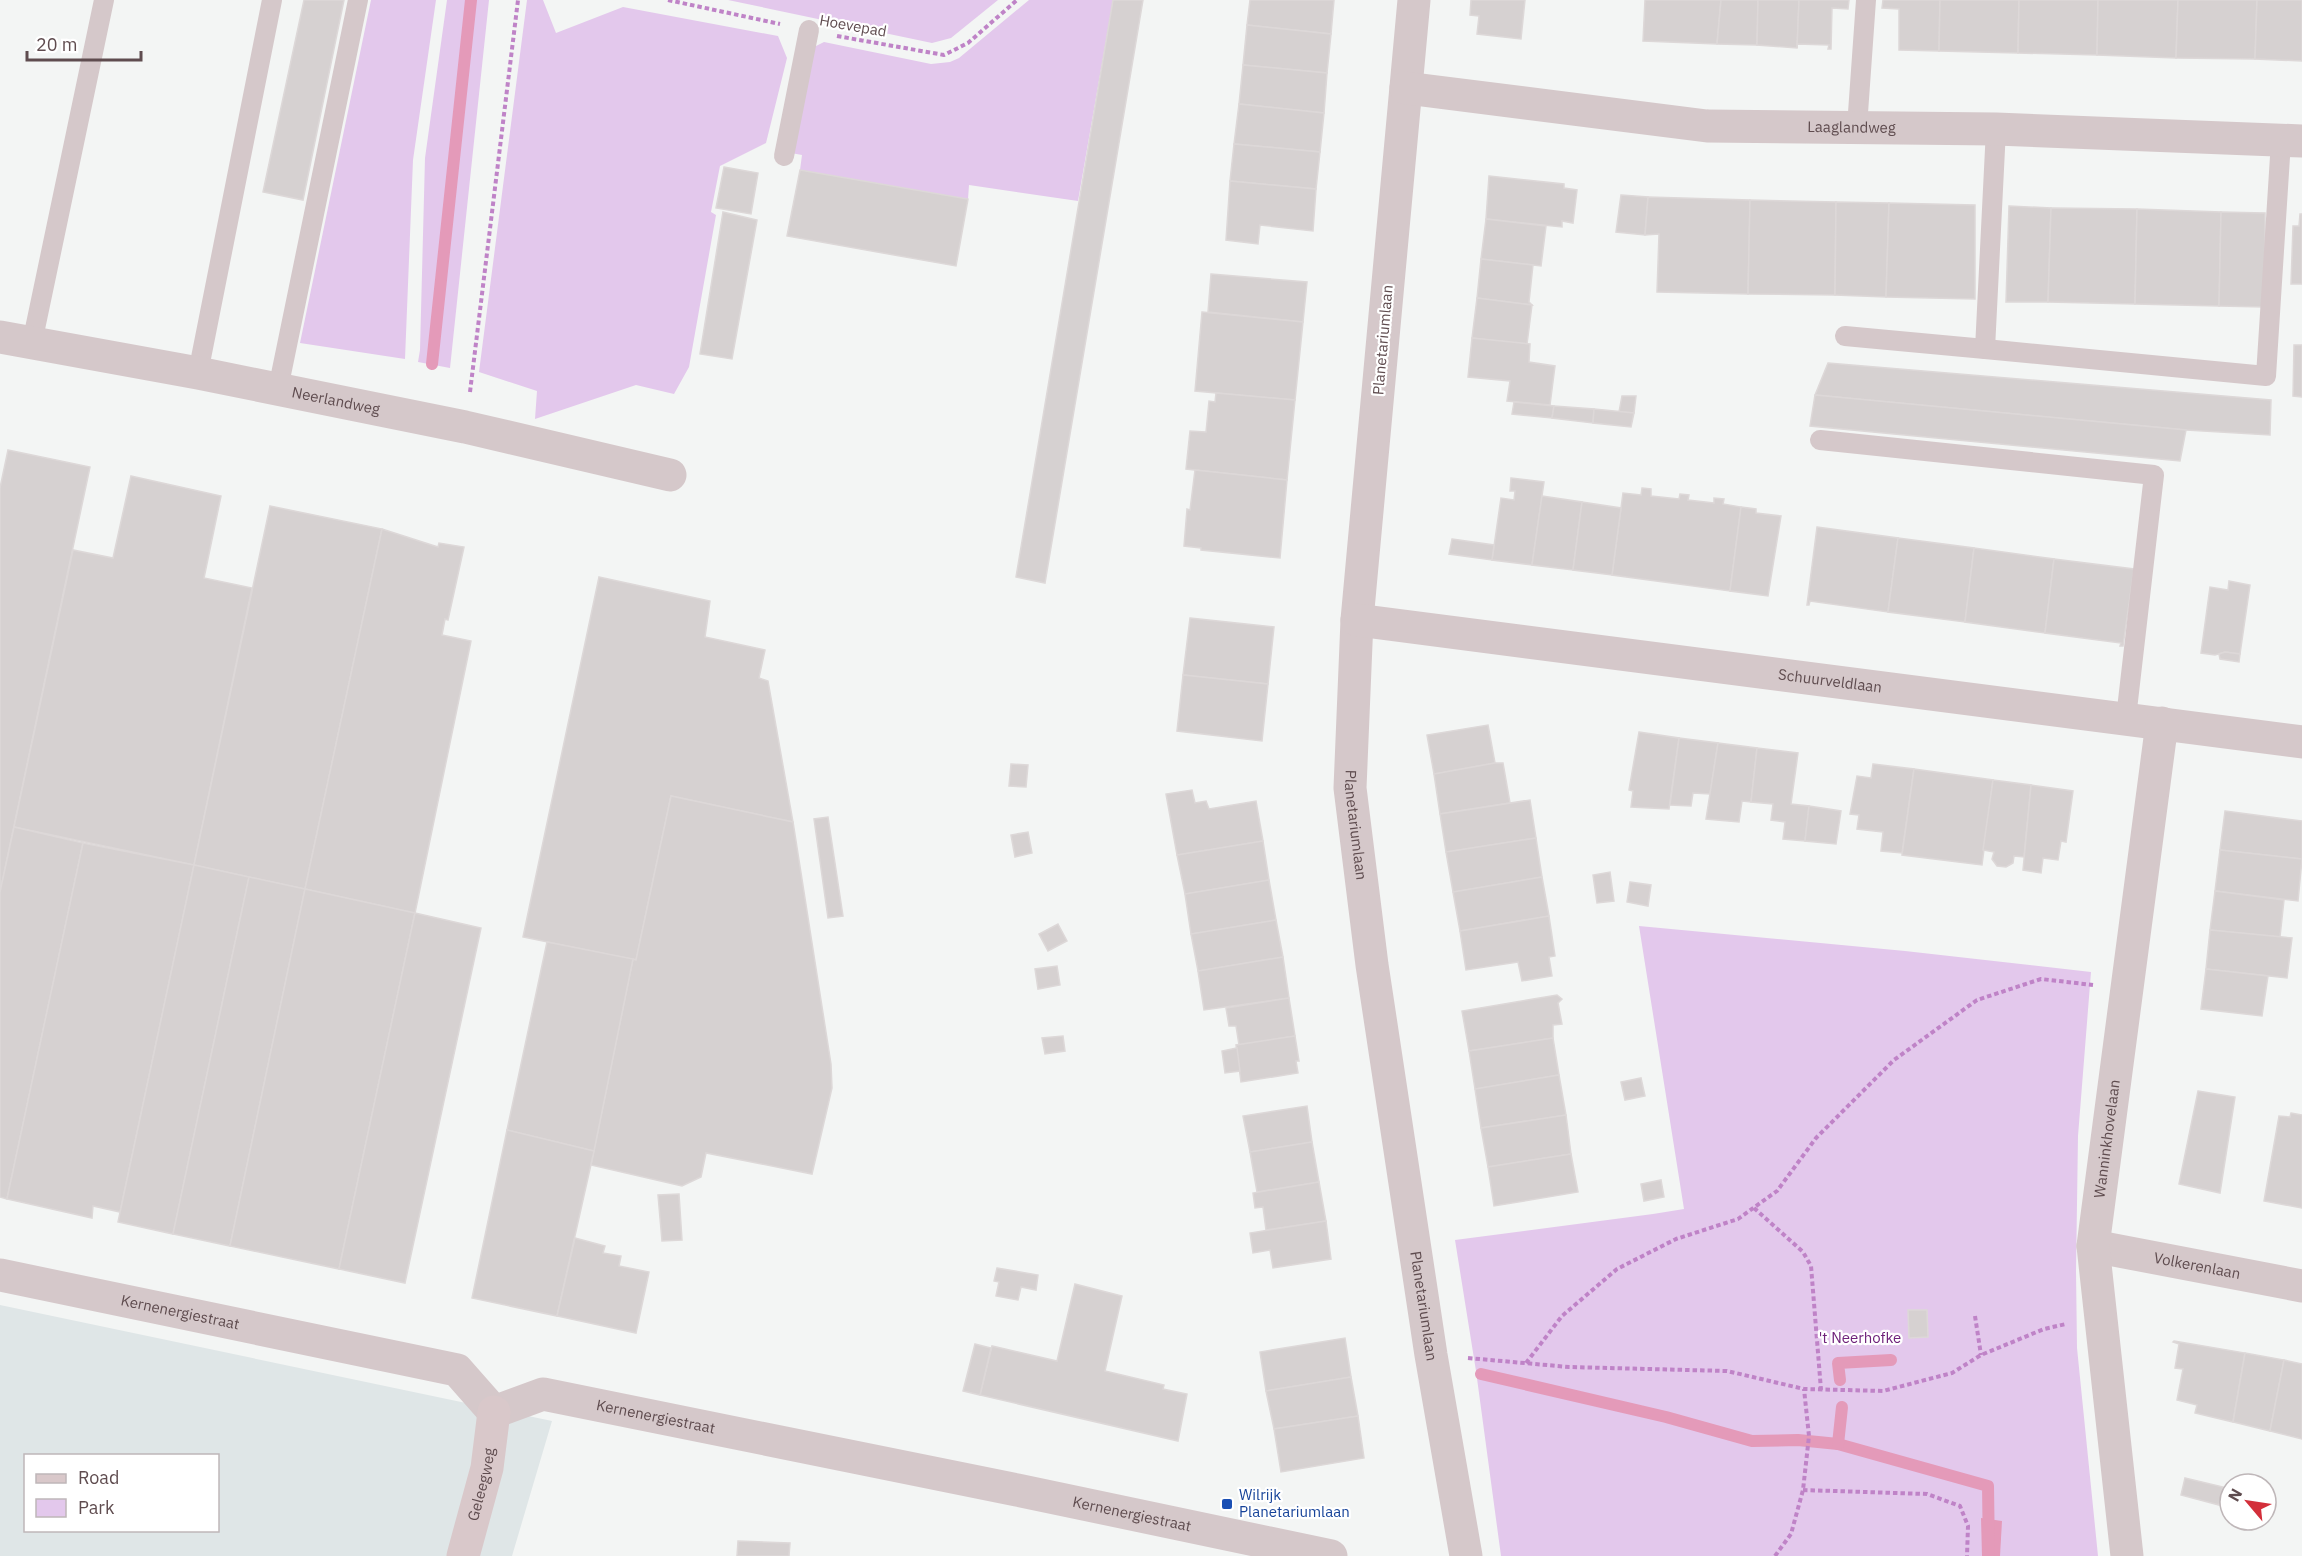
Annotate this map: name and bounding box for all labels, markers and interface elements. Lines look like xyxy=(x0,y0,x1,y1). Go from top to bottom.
street label: Hoevepad xyxy=(818,10,888,41)
scale bar xyxy=(27,24,141,62)
text: 20 m xyxy=(36,33,78,56)
street label: Laaglandweg xyxy=(1807,117,1896,137)
street label: Planetariumlaan xyxy=(1368,284,1397,396)
street label: Neerlandweg xyxy=(290,382,382,419)
street label: Schuurveldlaan xyxy=(1777,664,1883,697)
street label: Planetariumlaan xyxy=(1341,769,1371,881)
street label: Wanninkhovelaan xyxy=(2089,1078,2124,1199)
street label: Volkerenlaan xyxy=(2152,1248,2242,1283)
street label: Planetariumlaan xyxy=(1406,1250,1442,1362)
street label: Kernenergiestraat xyxy=(119,1290,241,1334)
park label: 't Neerhofke xyxy=(1819,1328,1901,1347)
street label: Kernenergiestraat xyxy=(595,1395,717,1438)
street label: Geleegweg xyxy=(463,1447,498,1523)
legend xyxy=(24,1454,219,1532)
text: Road xyxy=(78,1466,119,1489)
north arrow xyxy=(2218,1472,2278,1532)
place label: Wilrijk Planetariumlaan xyxy=(1239,1485,1350,1521)
text: N xyxy=(2223,1485,2246,1505)
street label: Kernenergiestraat xyxy=(1071,1492,1193,1535)
text: Park xyxy=(78,1496,115,1519)
marker: Wilrijk Planetariumlaan xyxy=(1220,1497,1234,1511)

